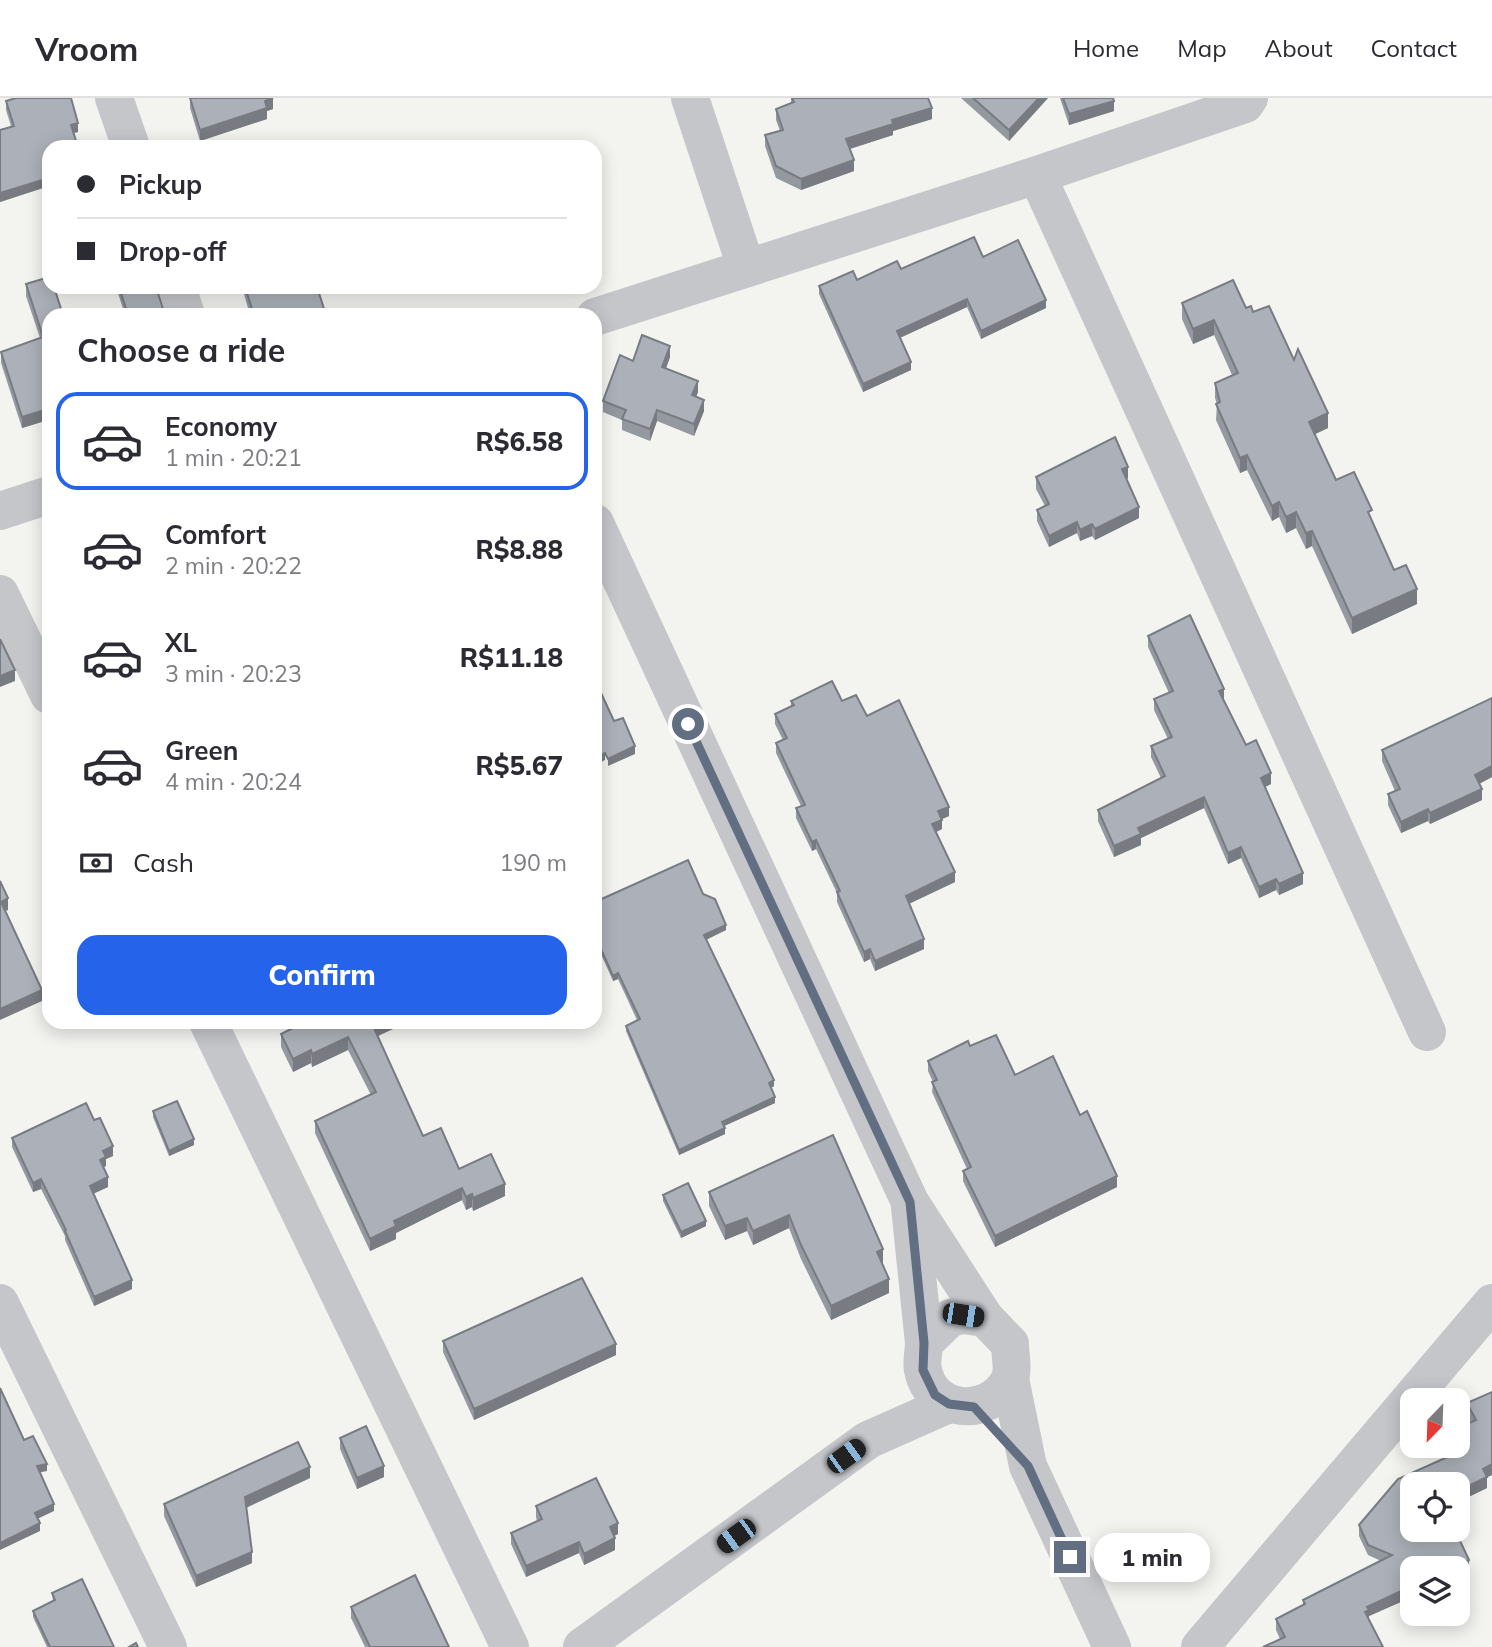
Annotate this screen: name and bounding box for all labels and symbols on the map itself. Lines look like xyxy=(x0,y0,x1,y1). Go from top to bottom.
route start xyxy=(672,708,704,740)
car xyxy=(941,1301,986,1329)
north arrow xyxy=(1400,1388,1470,1458)
car xyxy=(823,1435,870,1477)
car xyxy=(713,1515,760,1557)
callout: 1 min xyxy=(1094,1532,1210,1582)
route end xyxy=(1054,1541,1086,1573)

